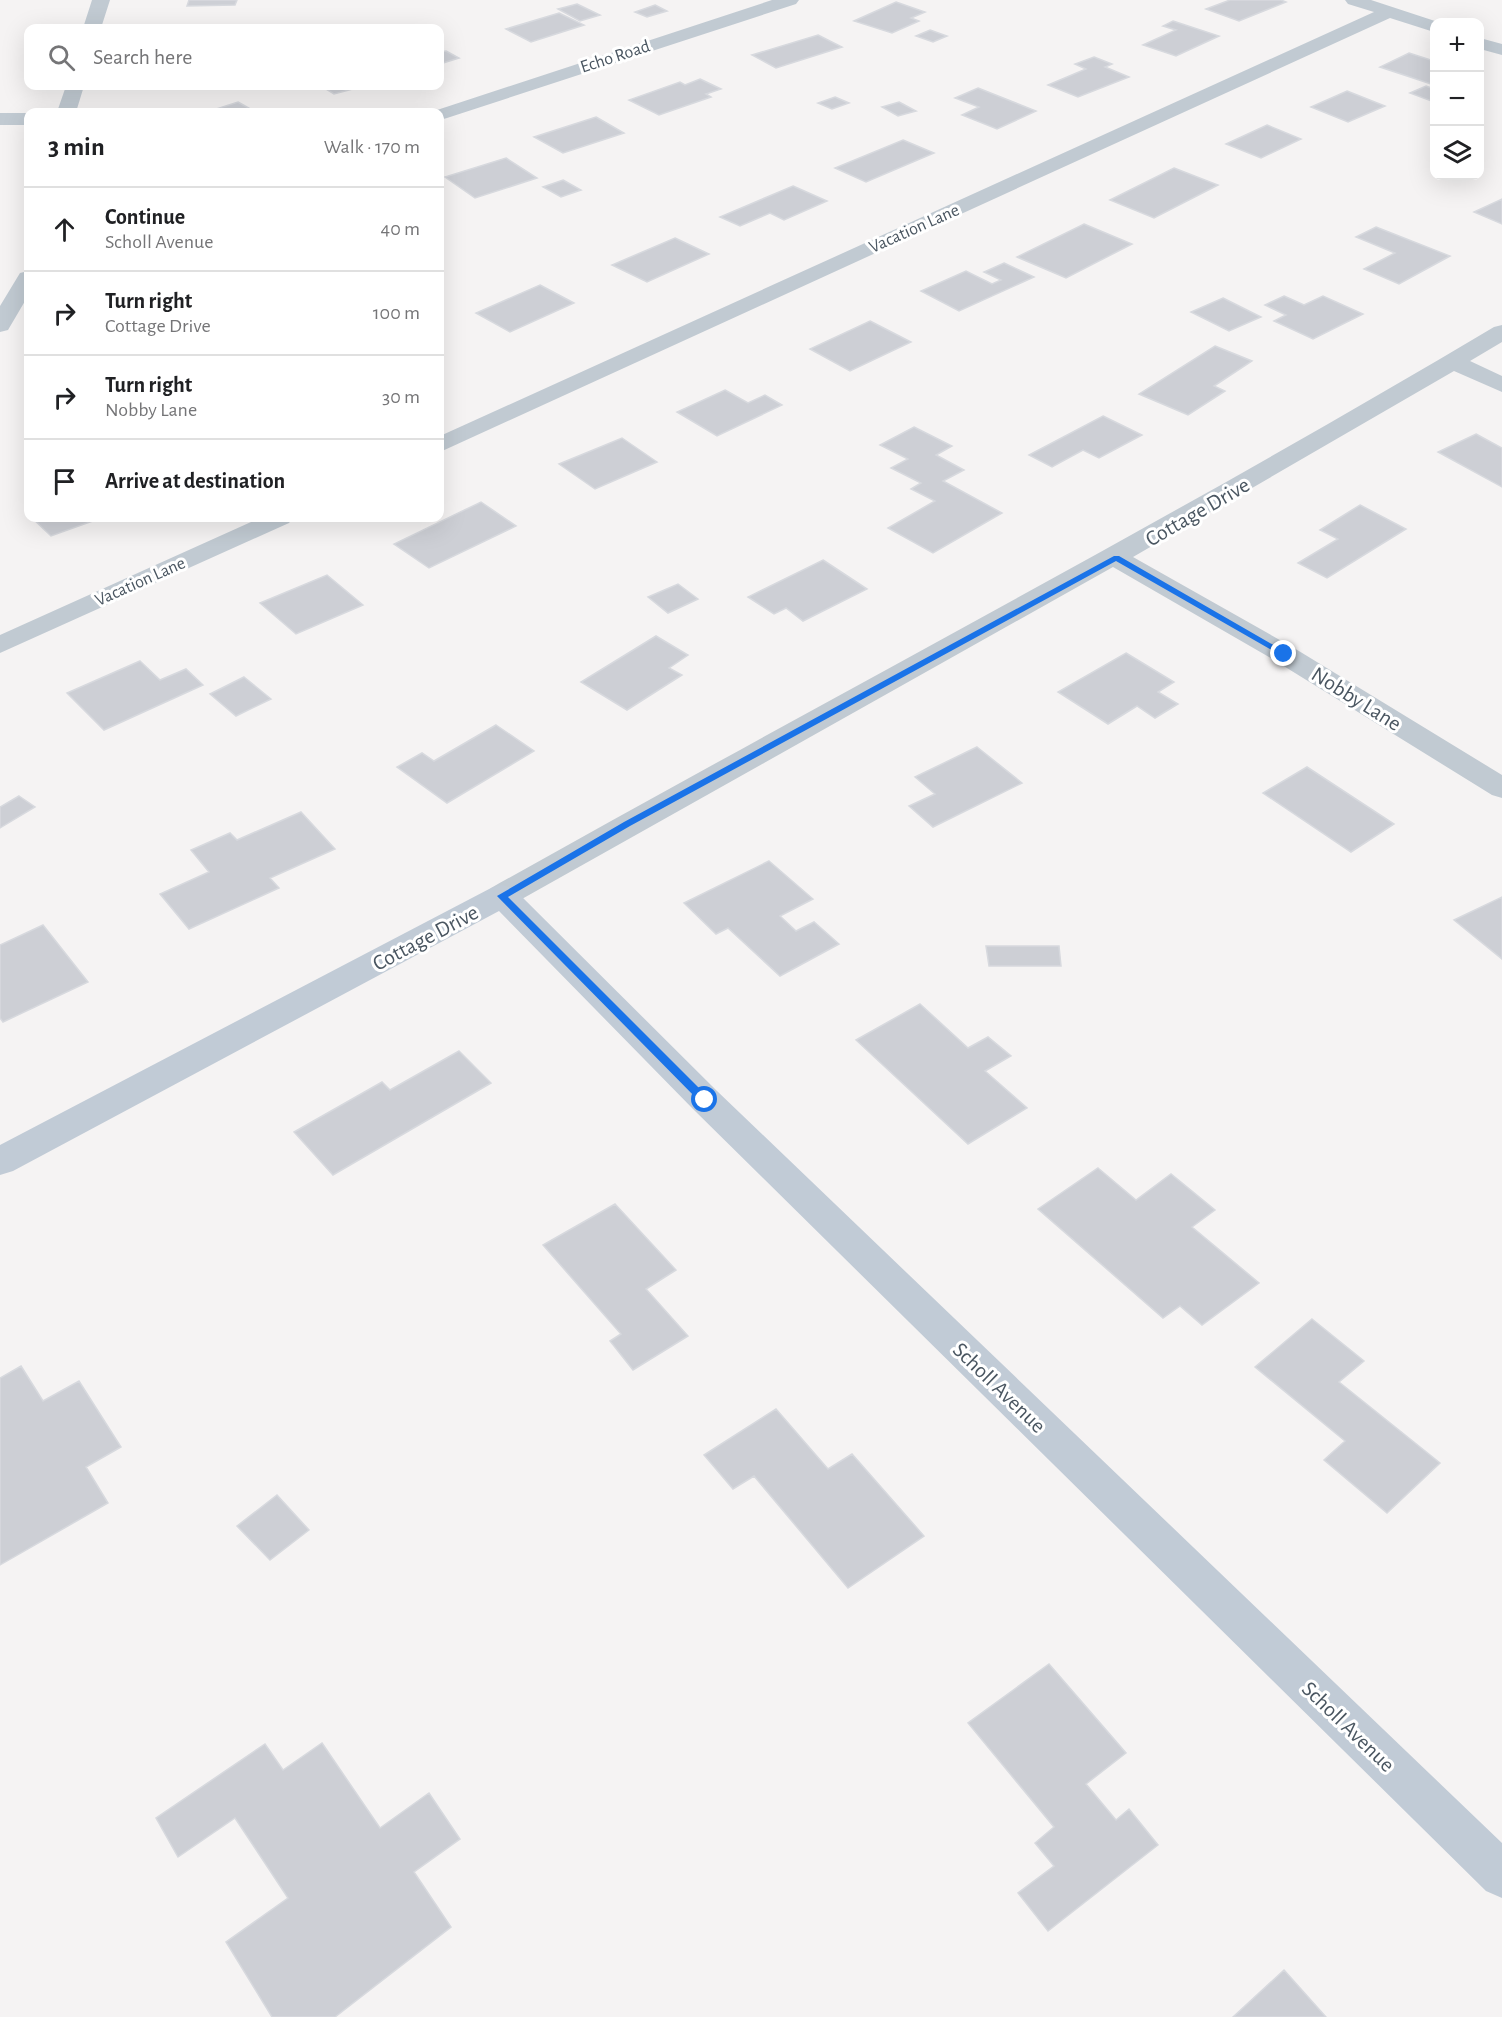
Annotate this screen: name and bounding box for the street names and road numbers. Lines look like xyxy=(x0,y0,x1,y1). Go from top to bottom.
street label: Echo Road xyxy=(578,37,652,77)
street label: Vacation Lane xyxy=(867,201,962,257)
street label: Cottage Drive xyxy=(1142,473,1253,550)
street label: Vacation Lane xyxy=(93,554,188,610)
street label: Nobby Lane xyxy=(1308,663,1405,735)
street label: Cottage Drive xyxy=(369,901,482,975)
street label: Scholl Avenue xyxy=(949,1338,1050,1437)
street label: Scholl Avenue xyxy=(1298,1677,1399,1776)

